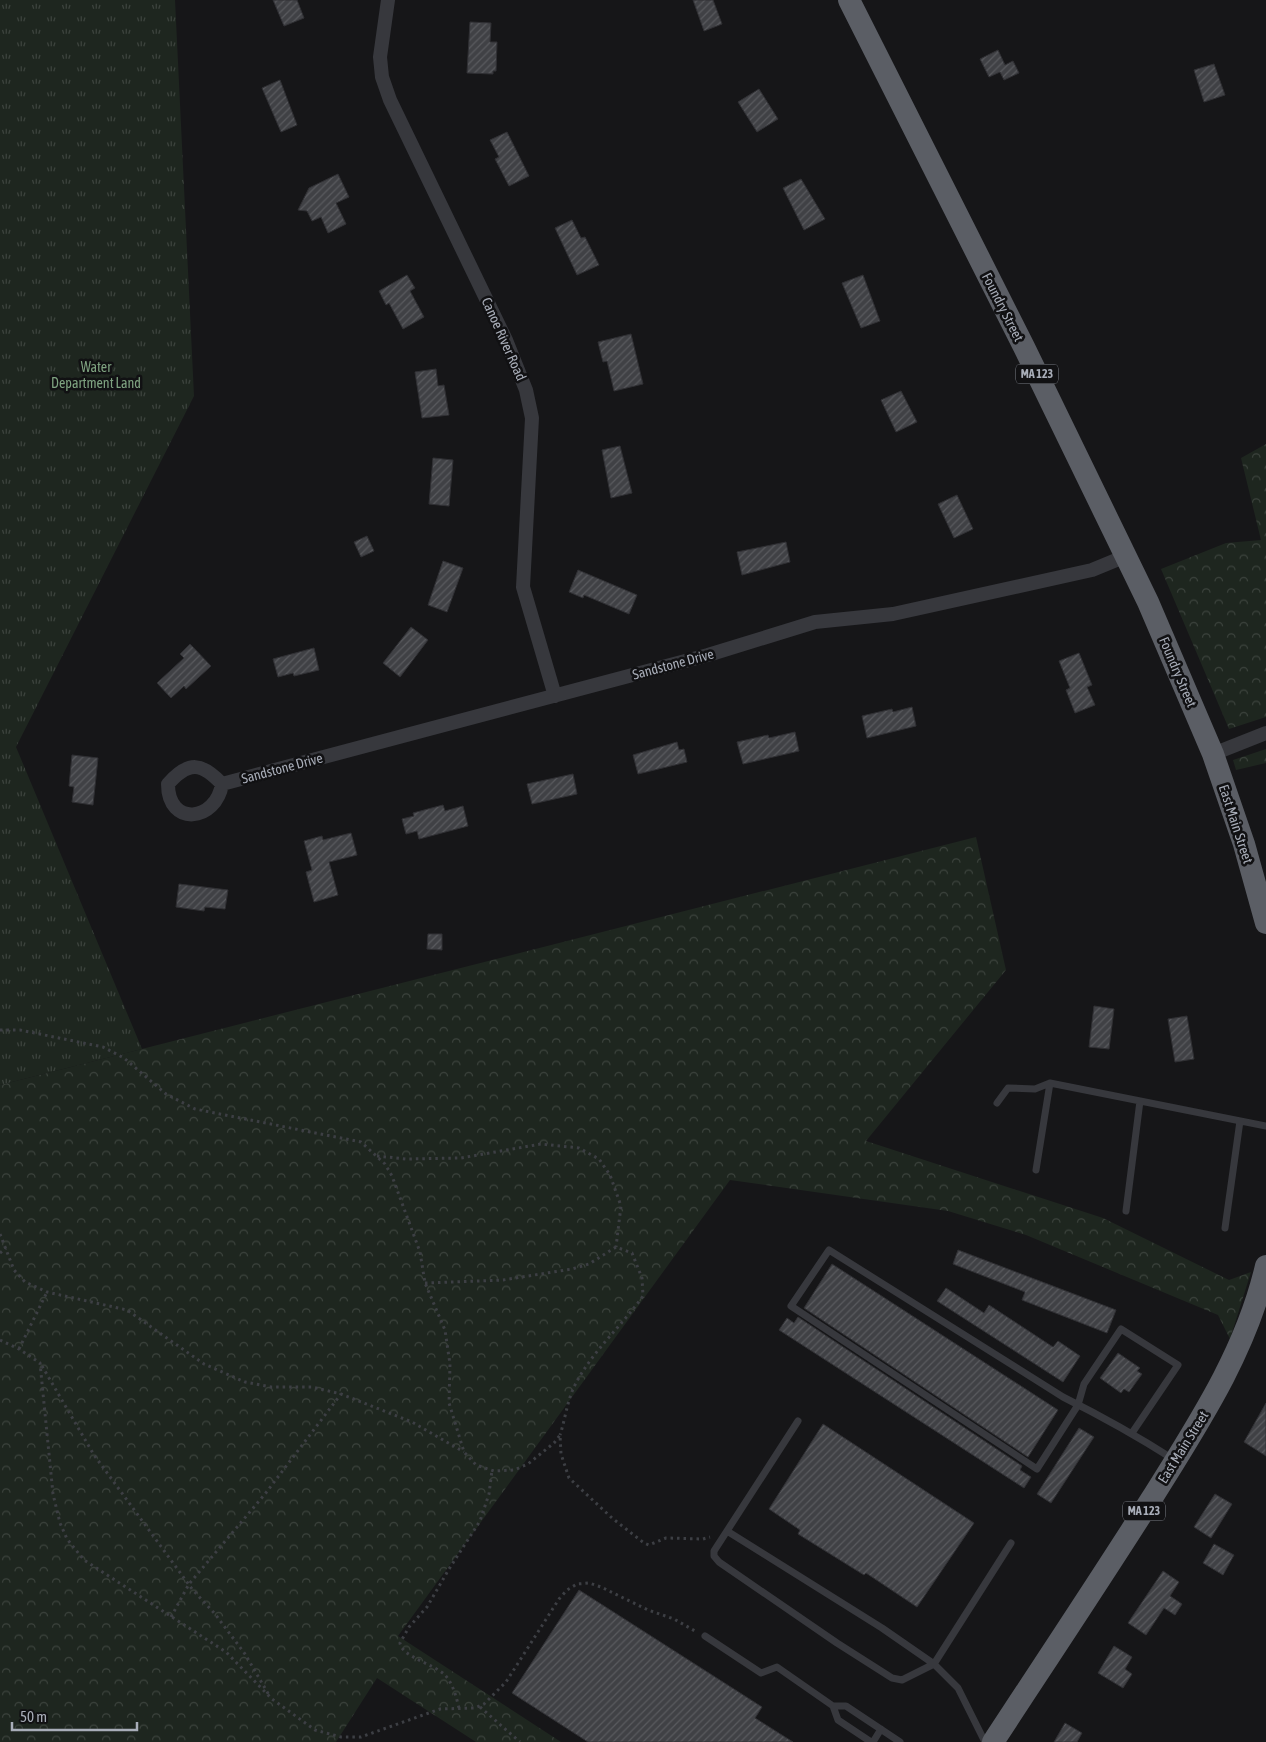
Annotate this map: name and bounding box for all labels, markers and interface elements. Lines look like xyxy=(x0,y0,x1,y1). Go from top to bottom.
street label: Foundry Street xyxy=(979,270,1027,344)
street label: Canoe River Road xyxy=(479,295,529,383)
park label: Water Department Land xyxy=(51,359,141,391)
road number: MA 123 xyxy=(1016,364,1058,384)
street label: Foundry Street xyxy=(1156,635,1200,709)
street label: Sandstone Drive xyxy=(631,645,715,683)
street label: Sandstone Drive xyxy=(240,749,324,787)
street label: East Main Street xyxy=(1216,783,1256,865)
street label: East Main Street xyxy=(1155,1408,1211,1486)
road number: MA 123 xyxy=(1123,1502,1165,1520)
scale bar xyxy=(12,1700,138,1732)
text: 50 m xyxy=(20,1708,47,1725)

